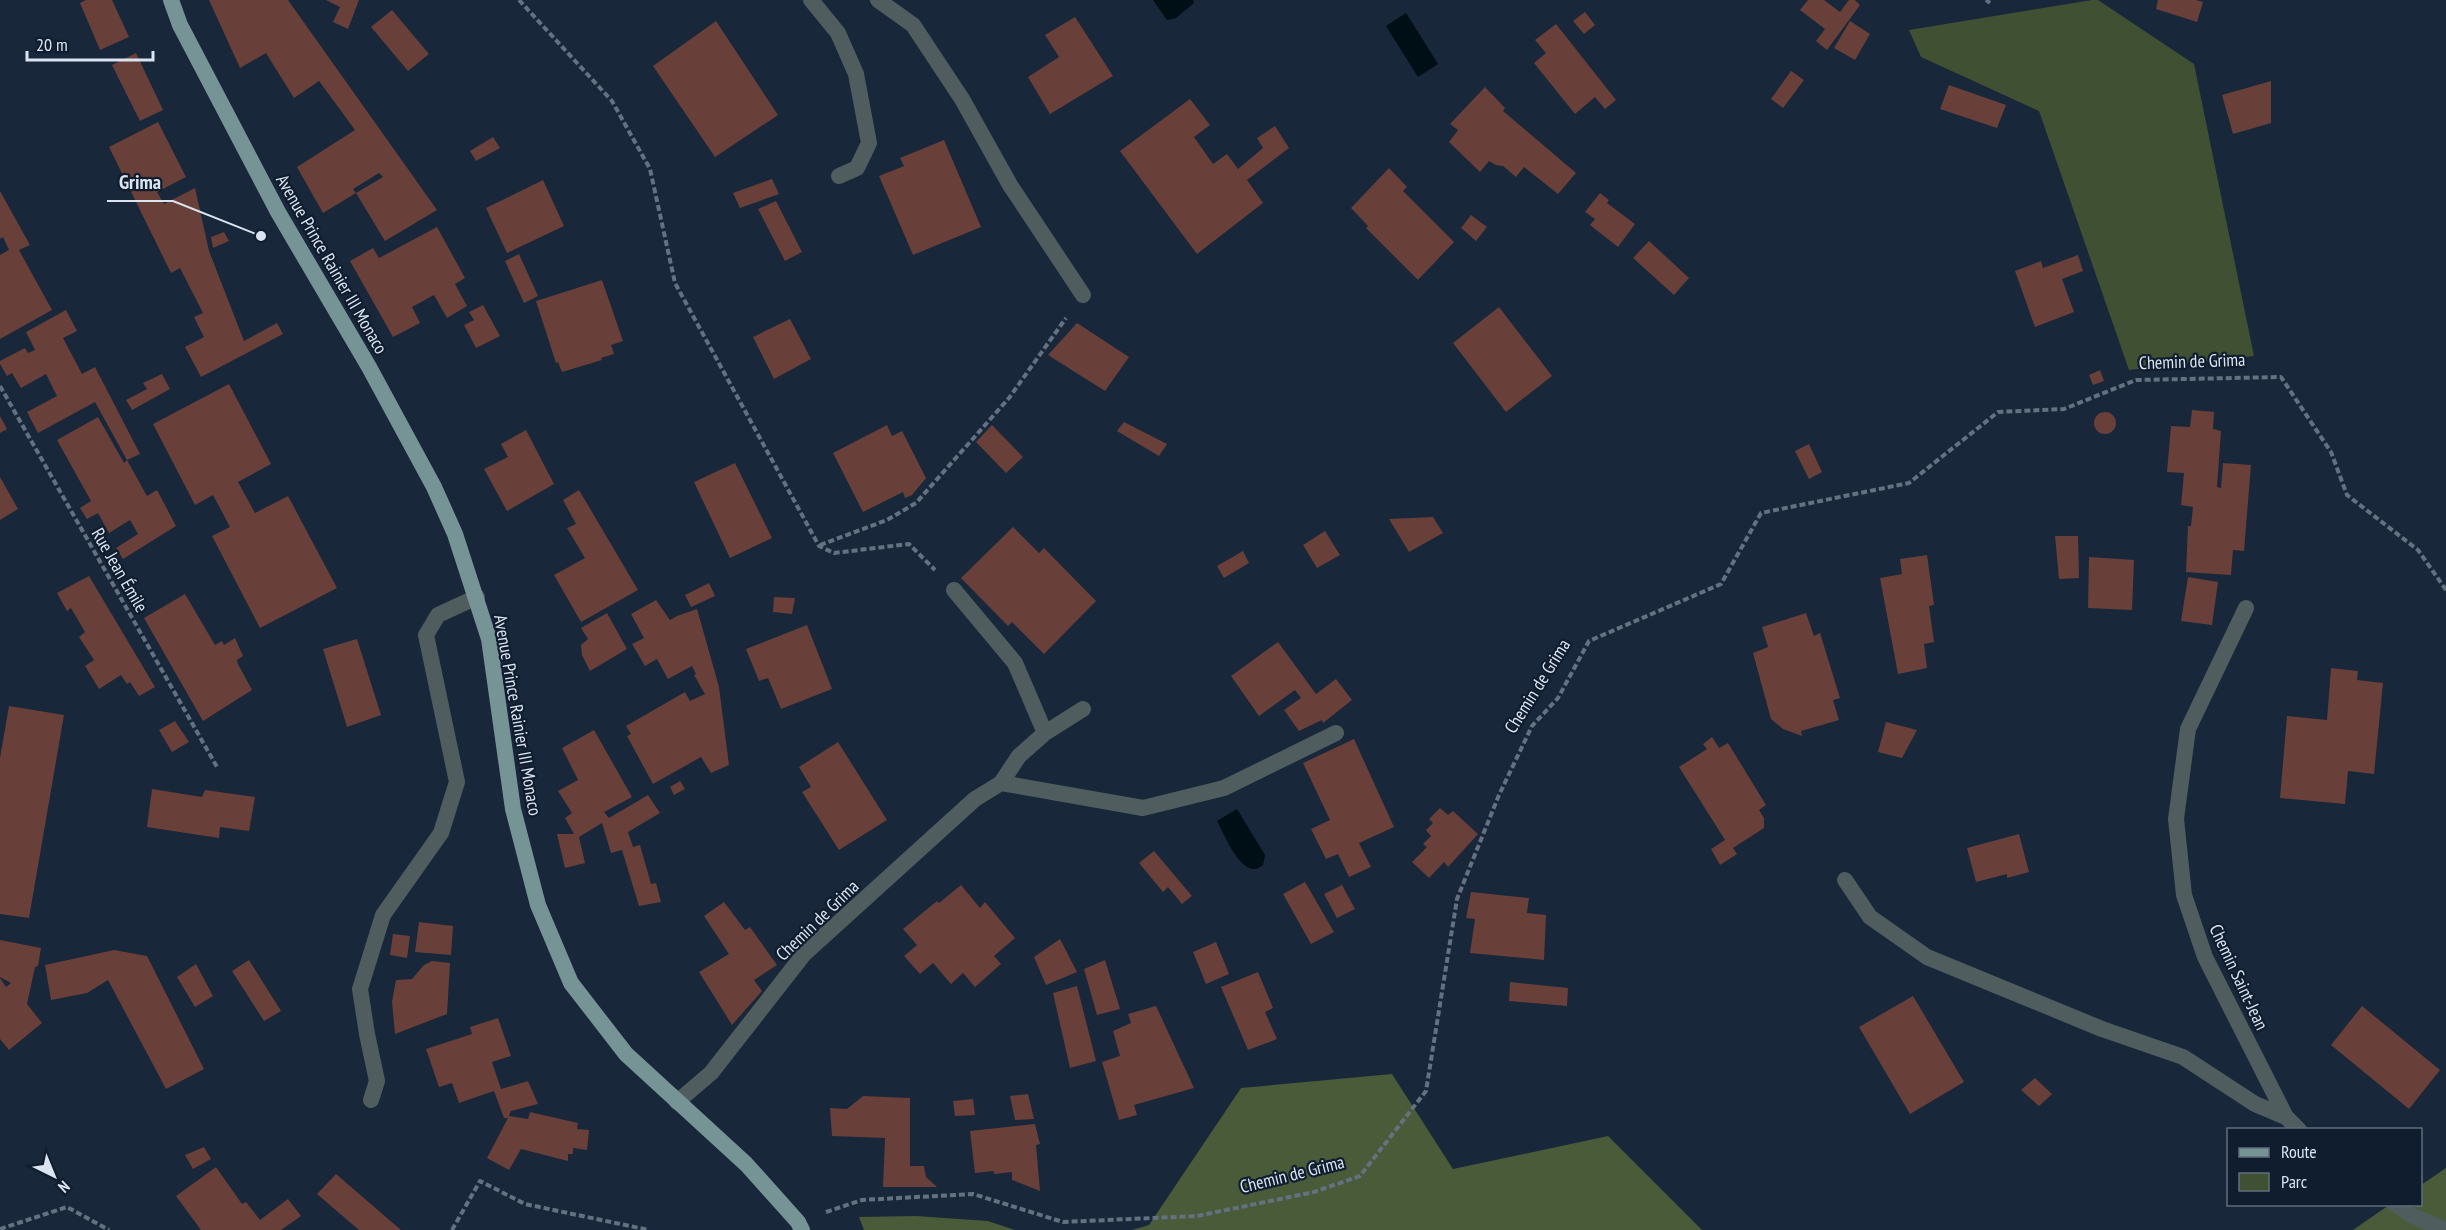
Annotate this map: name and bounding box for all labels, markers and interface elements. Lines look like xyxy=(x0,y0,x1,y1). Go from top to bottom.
scale bar xyxy=(27,24,153,62)
text: 20 m xyxy=(36,33,68,56)
callout: Grima xyxy=(107,163,173,201)
text: Grima xyxy=(119,169,161,195)
street label: Avenue Prince Rainier III Monaco xyxy=(271,170,393,358)
street label: Chemin de Grima xyxy=(2138,348,2246,374)
street label: Rue Jean Émile xyxy=(87,524,153,616)
street label: Avenue Prince Rainier III Monaco xyxy=(489,613,547,817)
street label: Chemin de Grima xyxy=(1499,635,1575,737)
street label: Chemin de Grima xyxy=(771,875,863,965)
street label: Chemin Saint-Jean xyxy=(2204,920,2274,1034)
legend xyxy=(2227,1128,2422,1206)
text: Route xyxy=(2281,1140,2317,1163)
north arrow xyxy=(24,1146,84,1206)
street label: Chemin de Grima xyxy=(1237,1150,1347,1198)
text: Parc xyxy=(2281,1170,2308,1193)
text: N xyxy=(54,1177,74,1197)

